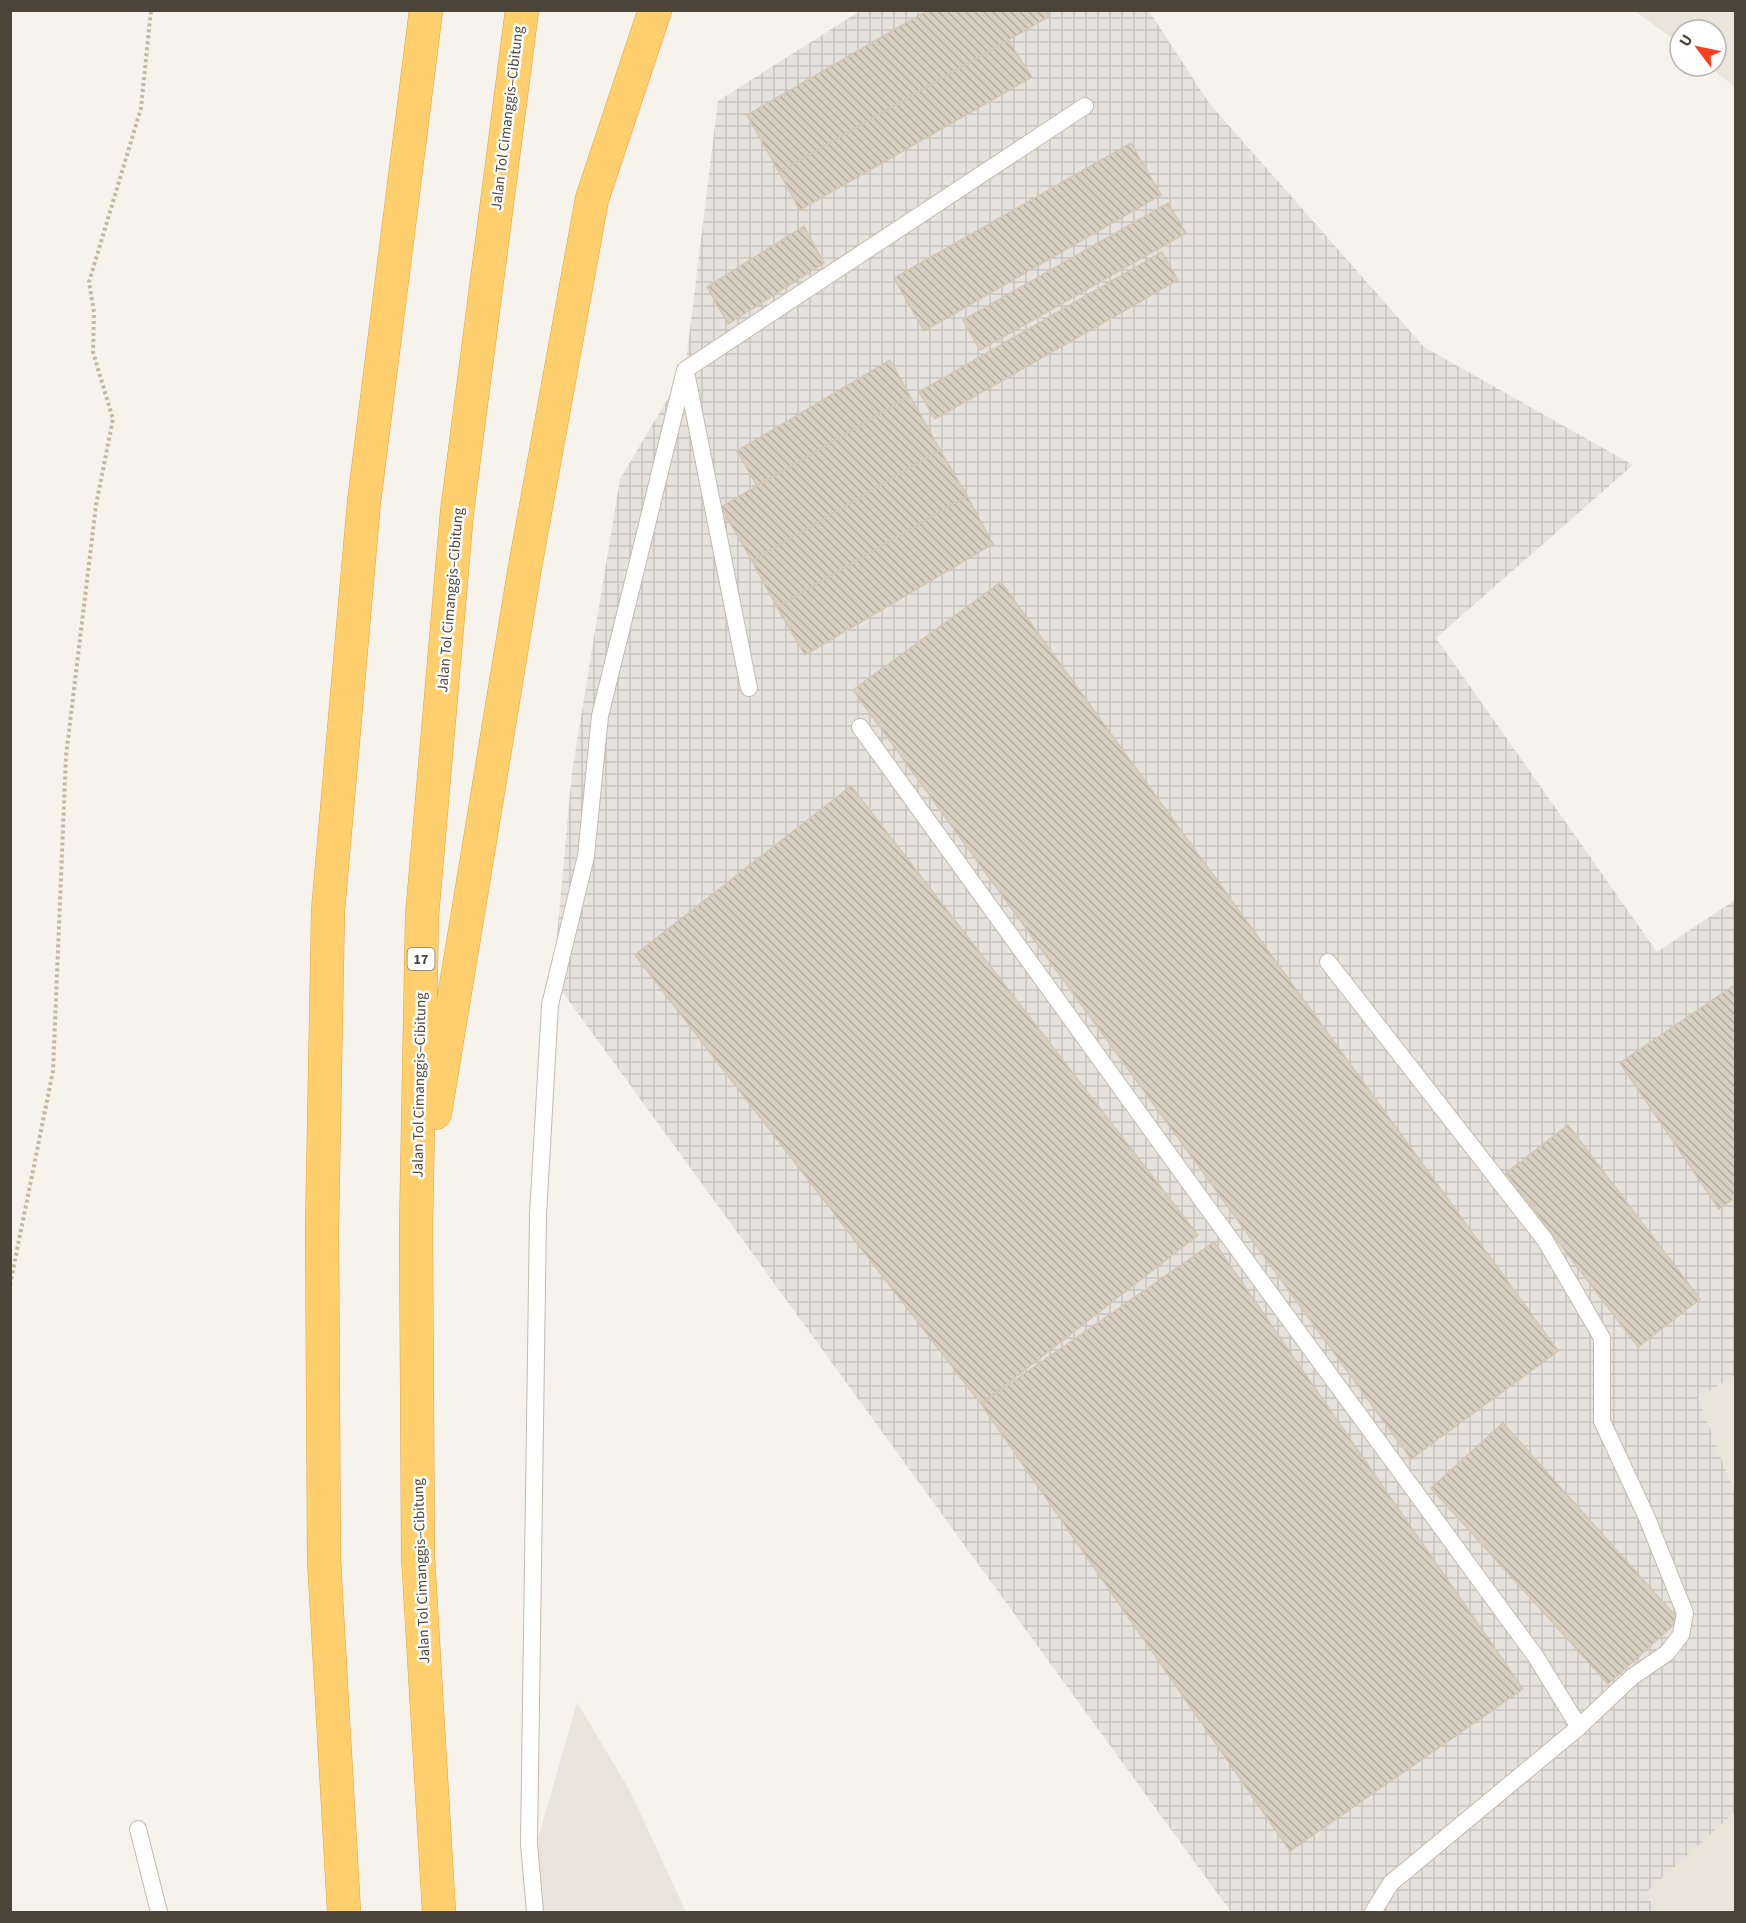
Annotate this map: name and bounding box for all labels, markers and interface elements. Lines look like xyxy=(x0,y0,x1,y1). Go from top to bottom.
north arrow xyxy=(1668,18,1728,78)
street label: Jalan Tol Cimanggis–Cibitung xyxy=(486,24,529,211)
text: U xyxy=(1674,30,1698,51)
street label: Jalan Tol Cimanggis–Cibitung xyxy=(432,506,469,693)
road number: 17 xyxy=(408,948,434,970)
street label: Jalan Tol Cimanggis–Cibitung xyxy=(407,992,432,1178)
street label: Jalan Tol Cimanggis–Cibitung xyxy=(408,1478,435,1664)

